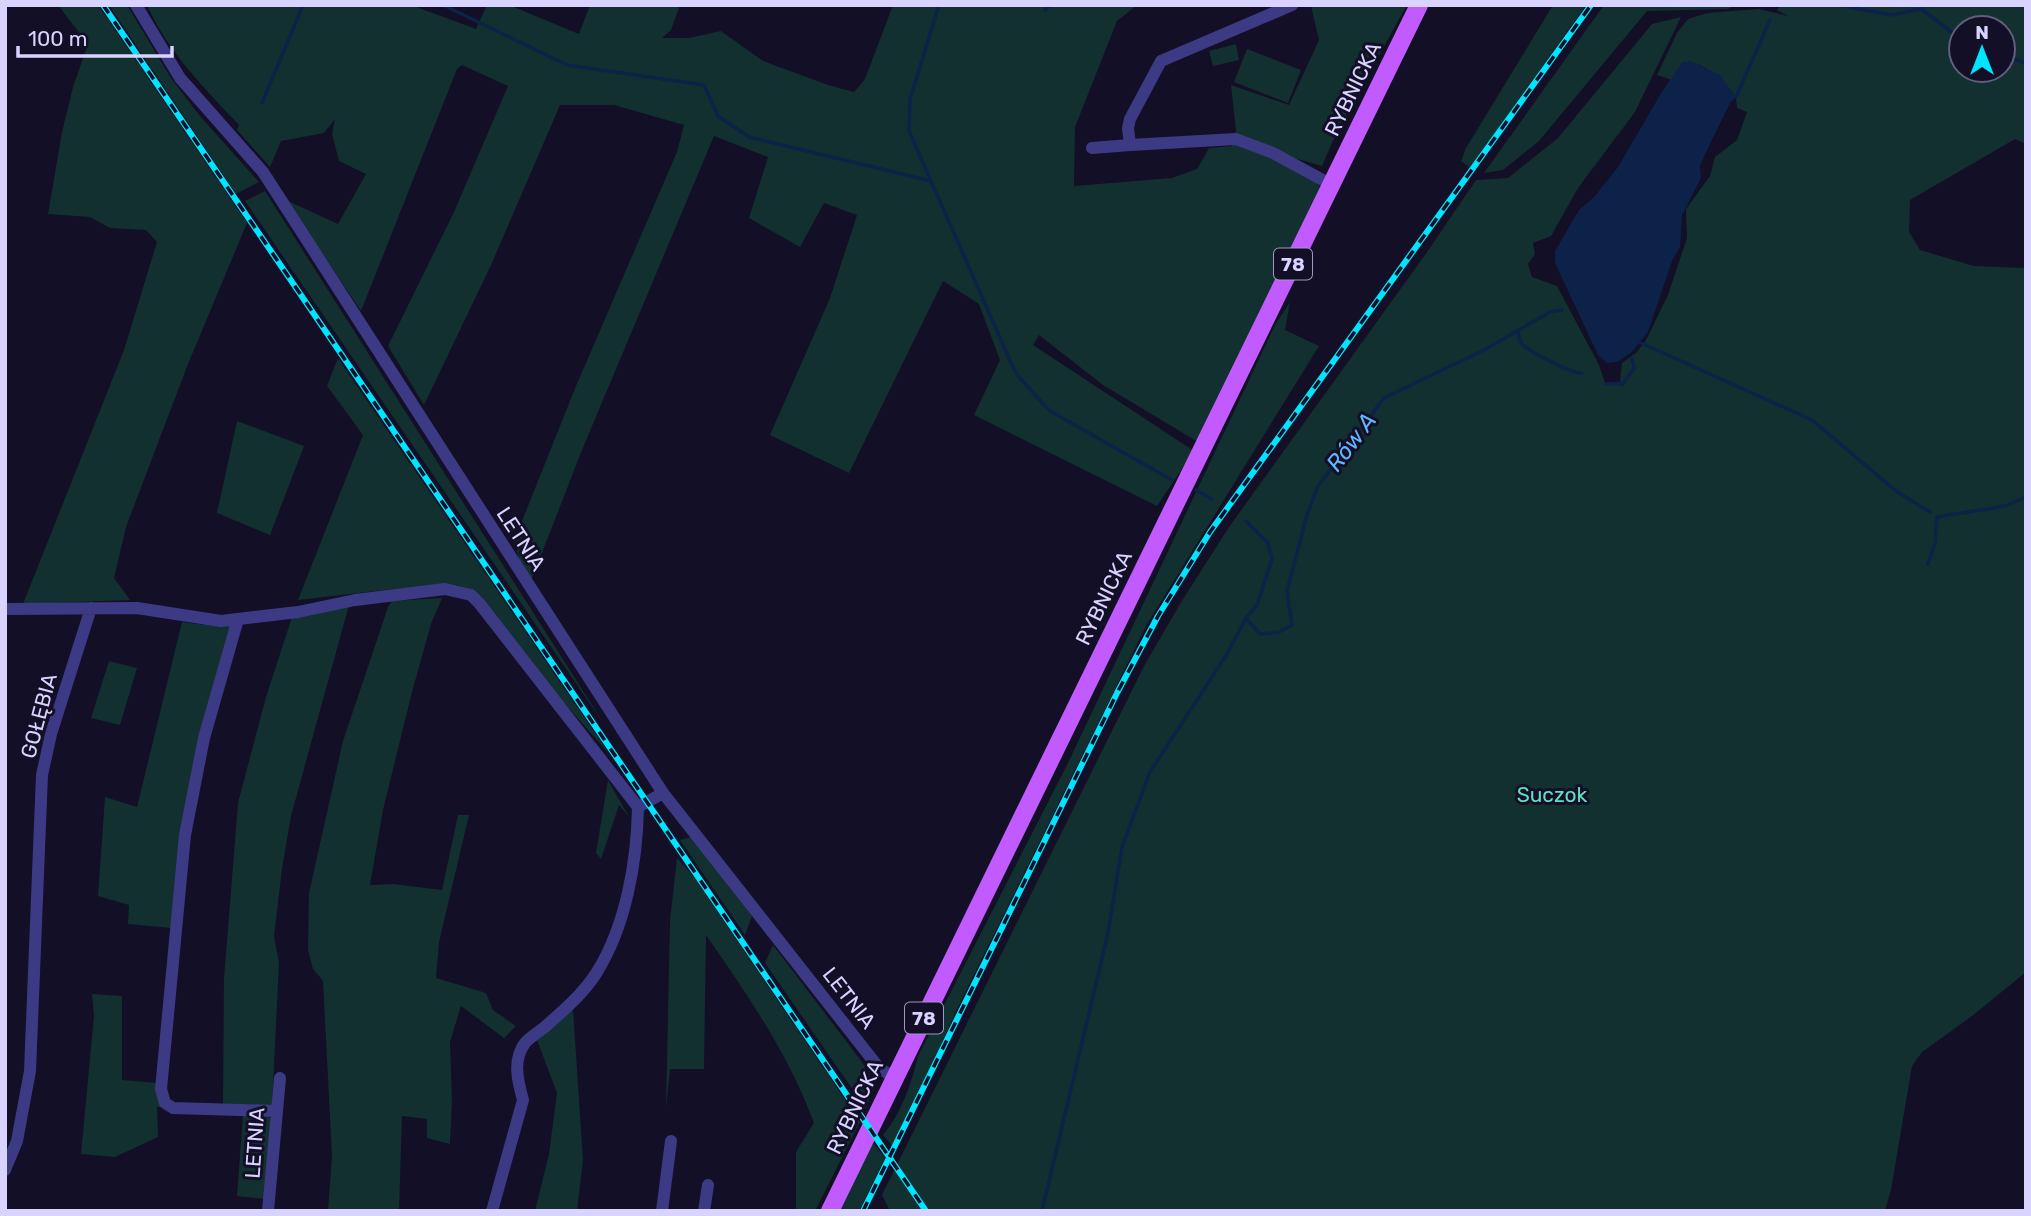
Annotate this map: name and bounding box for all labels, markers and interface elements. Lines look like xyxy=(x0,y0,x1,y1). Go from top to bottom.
scale bar xyxy=(18,14,172,58)
north arrow xyxy=(1947,14,2017,84)
text: N xyxy=(1975,21,1989,44)
text: 100 m xyxy=(28,26,87,51)
street label: RYBNICKA xyxy=(1319,38,1386,140)
road number: 78 xyxy=(1274,248,1312,280)
water label: Rów A xyxy=(1320,407,1382,477)
street label: LETNIA xyxy=(492,502,551,575)
street label: RYBNICKA xyxy=(1070,547,1137,649)
street label: GOŁĘBIA xyxy=(15,671,62,761)
park label: Suczok xyxy=(1517,782,1588,807)
street label: LETNIA xyxy=(818,962,881,1033)
road number: 78 xyxy=(905,1002,943,1034)
street label: RYBNICKA xyxy=(821,1056,888,1158)
street label: LETNIA xyxy=(240,1107,269,1179)

